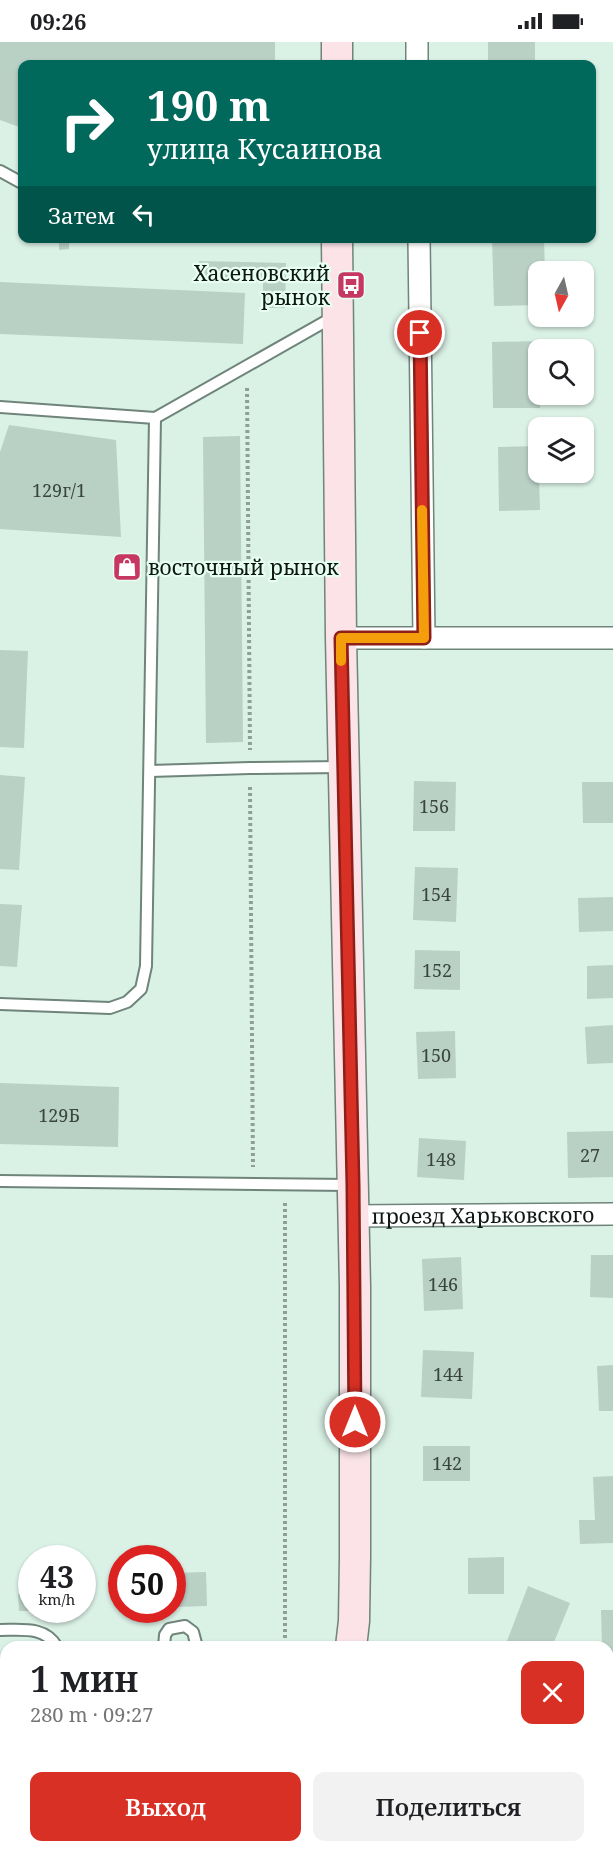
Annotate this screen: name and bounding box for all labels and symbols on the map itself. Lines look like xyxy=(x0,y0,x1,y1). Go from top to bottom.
place label: Хасеновский рынок xyxy=(194,259,331,311)
north arrow xyxy=(528,261,594,327)
bus stop icon: Хасеновский рынок xyxy=(335,269,367,301)
pin xyxy=(394,307,445,358)
house number: 129г/1 xyxy=(32,478,86,502)
shop icon: восточный рынок xyxy=(111,551,143,583)
place label: восточный рынок xyxy=(148,553,339,581)
house number: 156 xyxy=(419,794,449,818)
house number: 154 xyxy=(421,882,451,906)
house number: 152 xyxy=(422,958,452,982)
house number: 150 xyxy=(421,1043,451,1067)
house number: 129Б xyxy=(38,1103,80,1127)
house number: 27 xyxy=(580,1143,600,1167)
house number: 148 xyxy=(426,1147,456,1171)
street label: проезд Харьковского xyxy=(371,1200,595,1230)
house number: 146 xyxy=(428,1272,458,1296)
house number: 144 xyxy=(433,1362,463,1386)
position arrow xyxy=(323,1390,387,1454)
house number: 142 xyxy=(432,1451,462,1475)
speed limit sign: 50 xyxy=(108,1545,186,1623)

